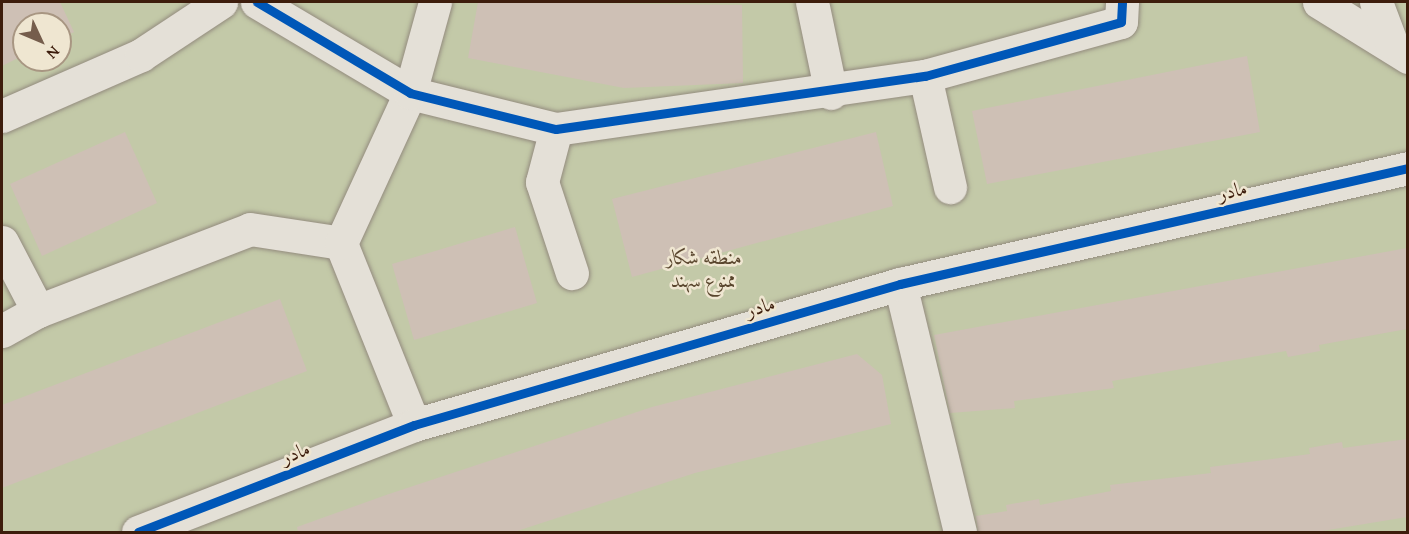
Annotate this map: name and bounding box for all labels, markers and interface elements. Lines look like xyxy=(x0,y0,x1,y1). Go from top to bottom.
north arrow xyxy=(12,12,72,72)
text: N xyxy=(41,41,66,65)
street label: مادر xyxy=(1215,175,1249,205)
park label: منطقه شکار ممنوع سهند xyxy=(666,244,742,291)
street label: مادر xyxy=(743,290,777,322)
street label: مادر xyxy=(277,436,313,468)

